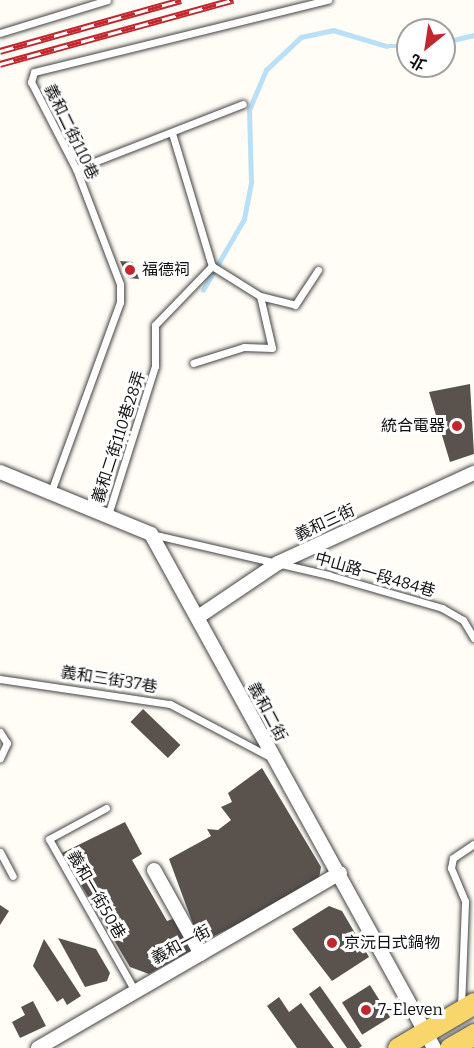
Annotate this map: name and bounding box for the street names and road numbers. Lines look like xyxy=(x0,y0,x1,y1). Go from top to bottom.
street label: 義和二街110巷 xyxy=(40,81,102,183)
street label: 義和二街110巷28弄 xyxy=(89,369,149,505)
street label: 義和三街 xyxy=(292,501,358,545)
street label: 中山路一段484巷 xyxy=(313,549,437,601)
street label: 義和三街37巷 xyxy=(60,663,158,697)
street label: 義和二街 xyxy=(244,679,290,745)
street label: 義和一街50巷 xyxy=(63,847,129,943)
street label: 義和一街 xyxy=(148,922,214,968)

